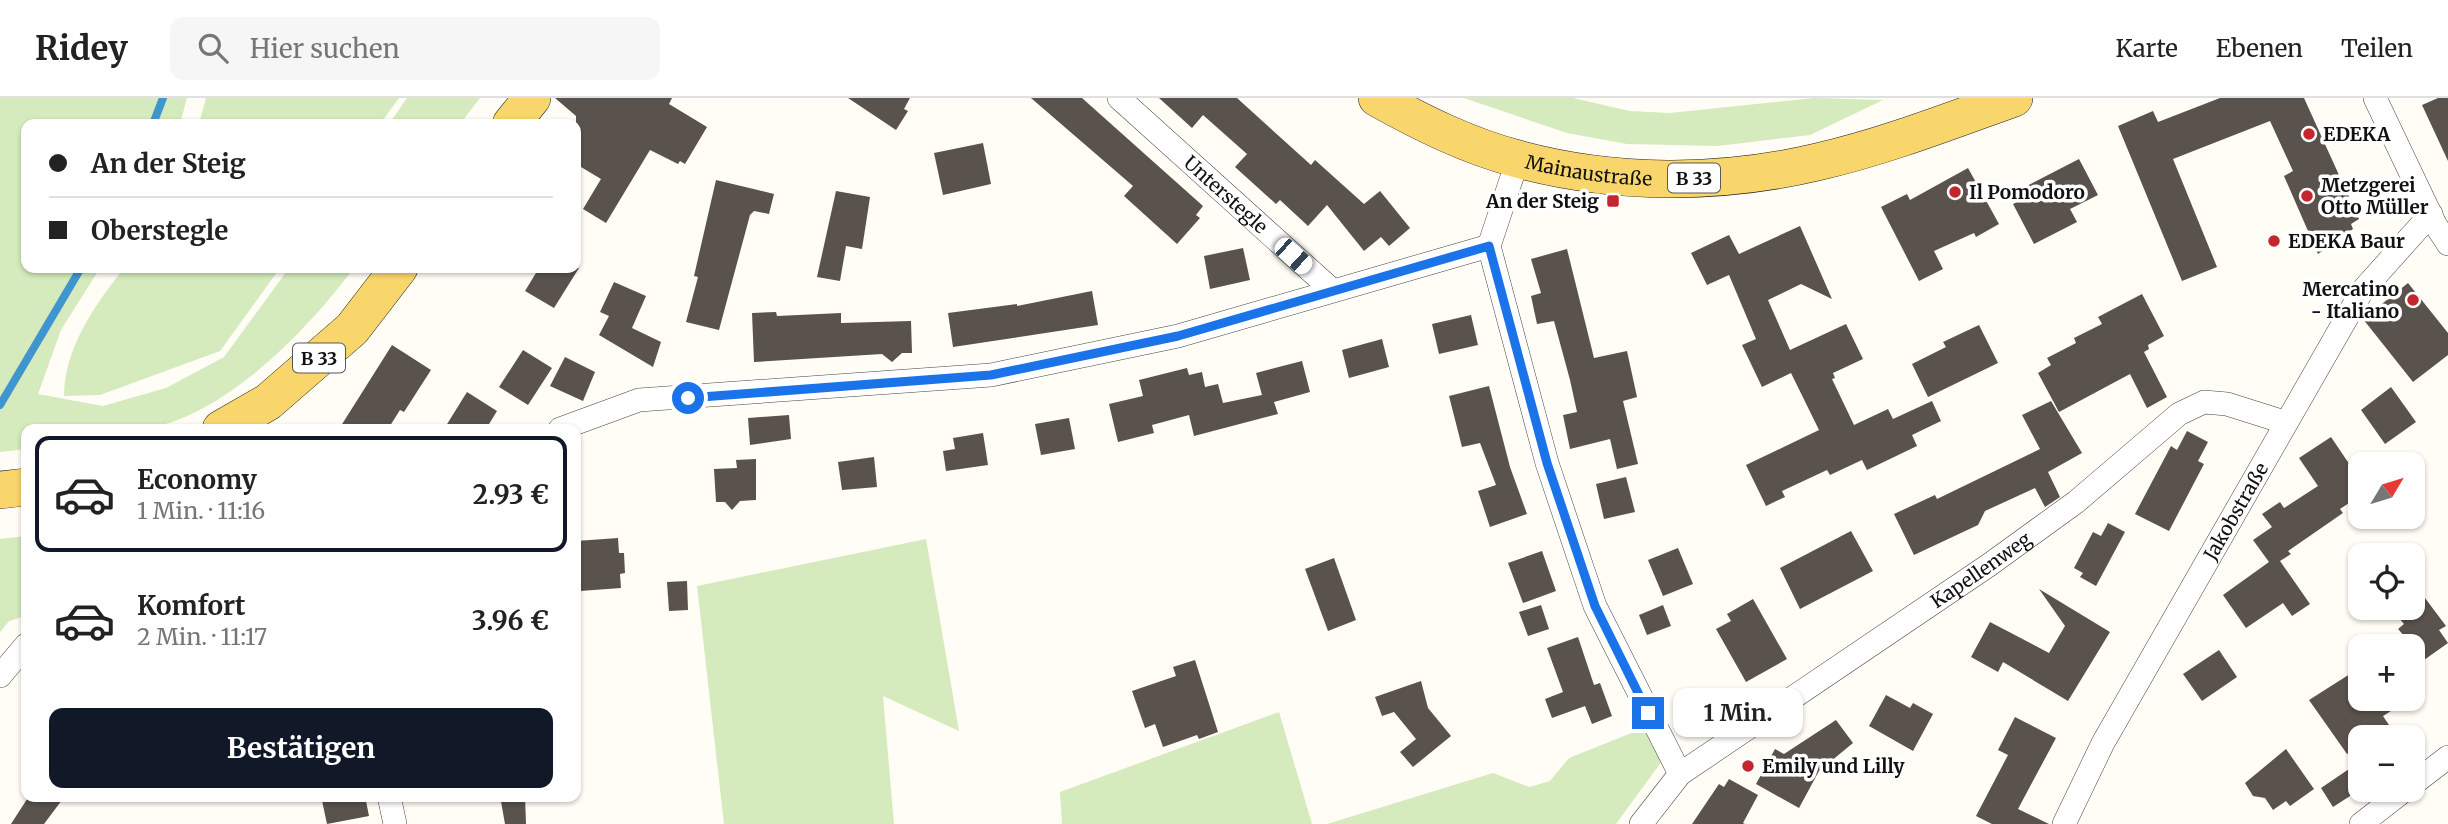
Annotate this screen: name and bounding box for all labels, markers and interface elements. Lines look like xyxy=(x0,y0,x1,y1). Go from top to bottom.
search box xyxy=(170,17,660,80)
text: Ridey xyxy=(35,28,128,69)
icon: search xyxy=(194,29,232,67)
text: Hier suchen xyxy=(250,32,400,65)
text: Karte xyxy=(2115,33,2178,64)
text: Ebenen xyxy=(2216,33,2303,64)
text: Teilen xyxy=(2341,33,2413,64)
place label: EDEKA xyxy=(2323,122,2391,146)
marker: EDEKA xyxy=(2301,126,2317,142)
text: An der Steig xyxy=(91,147,246,180)
street label: Mainaustraße xyxy=(1523,149,1653,191)
street label: Unterstegle xyxy=(1179,150,1273,238)
road number: B 33 xyxy=(1668,164,1720,192)
place label: Metzgerei Otto Müller xyxy=(2321,173,2429,219)
place label: Il Pomodoro xyxy=(1969,180,2085,204)
marker: Il Pomodoro xyxy=(1947,184,1963,200)
marker: Metzgerei Otto Müller xyxy=(2299,188,2315,204)
place label: An der Steig xyxy=(1485,189,1599,213)
marker: An der Steig xyxy=(1605,193,1621,209)
text: Oberstegle xyxy=(91,214,228,247)
place label: EDEKA Baur xyxy=(2288,229,2405,253)
marker: EDEKA Baur xyxy=(2266,233,2282,249)
car xyxy=(1271,234,1316,278)
place label: Mercatino - Italiano xyxy=(2303,277,2399,323)
marker: Mercatino - Italiano xyxy=(2405,292,2421,308)
road number: B 33 xyxy=(293,344,345,372)
route start xyxy=(672,382,704,414)
north arrow xyxy=(2348,452,2426,528)
map controls xyxy=(2348,452,2425,802)
street label: Jakobstraße xyxy=(2198,458,2273,565)
icon: car xyxy=(53,463,116,526)
text: Economy xyxy=(137,463,257,496)
text: 2.93 € xyxy=(473,478,549,511)
text: 1 Min. · 11:16 xyxy=(137,496,265,525)
street label: Kapellenweg xyxy=(1926,526,2036,613)
button: locate xyxy=(2348,543,2425,620)
icon: car xyxy=(53,589,116,652)
text: Komfort xyxy=(137,589,246,622)
text: 3.96 € xyxy=(472,604,549,637)
text: 2 Min. · 11:17 xyxy=(137,622,267,651)
button: + xyxy=(2348,634,2425,711)
callout: 1 Min. xyxy=(1672,688,1802,738)
route end xyxy=(1632,697,1664,729)
text: 1 Min. xyxy=(1704,698,1772,727)
button: Bestätigen xyxy=(49,708,553,788)
button: − xyxy=(2348,725,2425,802)
place label: Emily und Lilly xyxy=(1762,754,1905,778)
marker: Emily und Lilly xyxy=(1740,758,1756,774)

